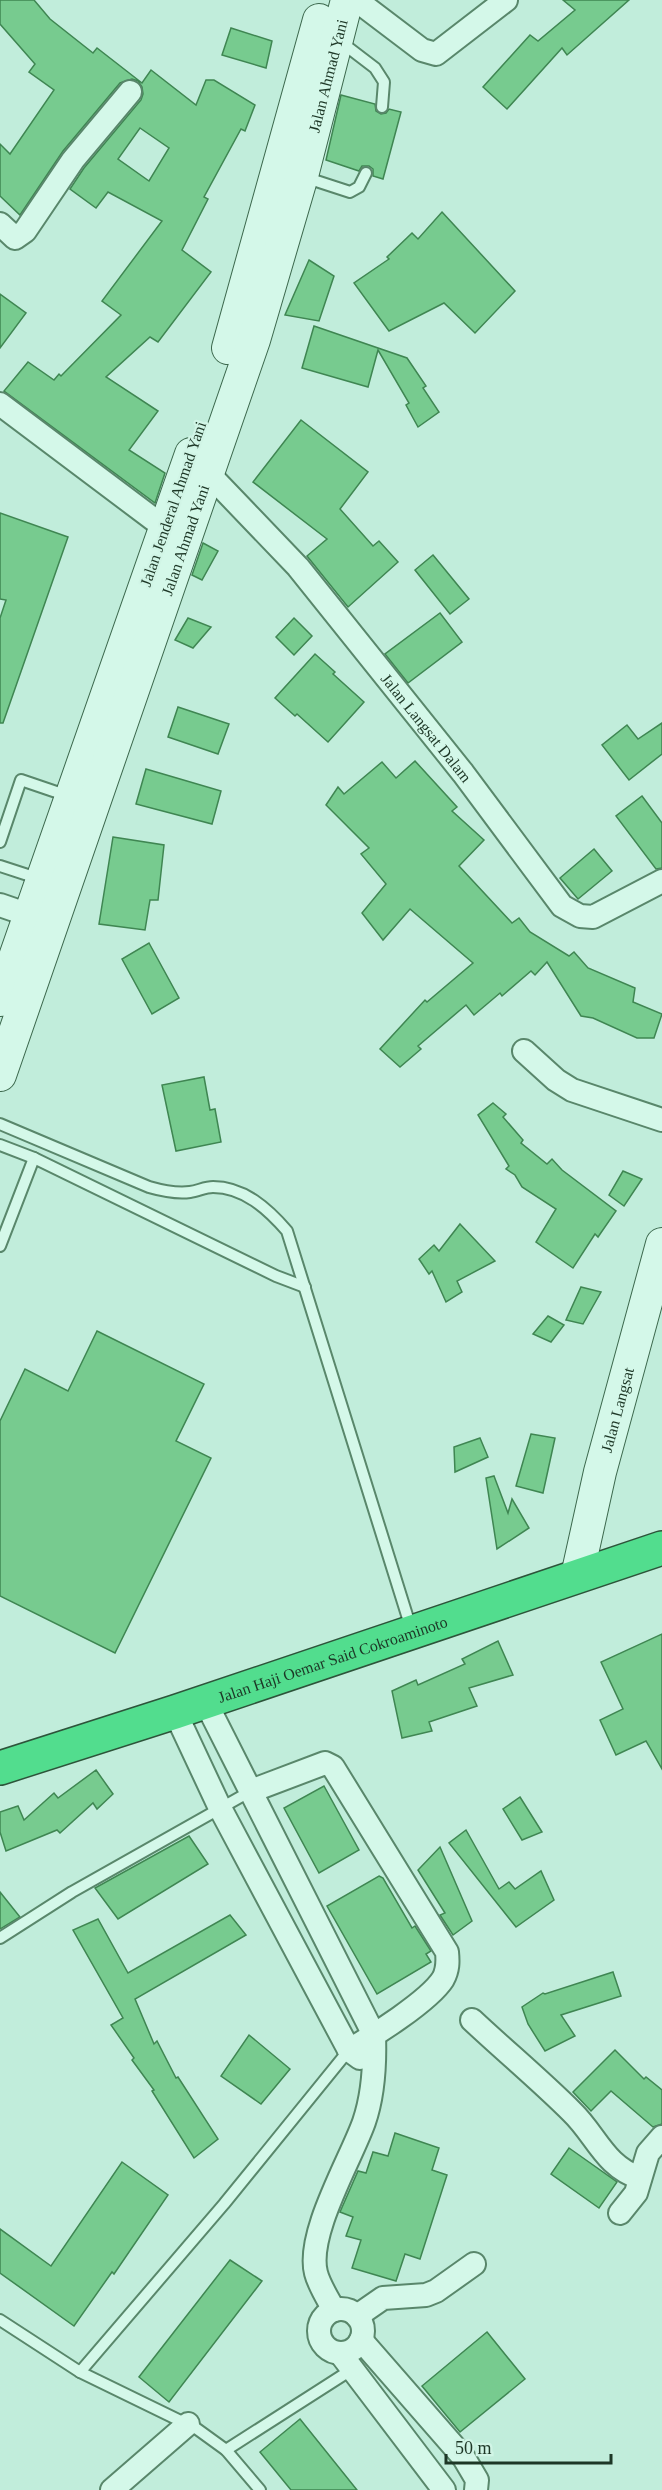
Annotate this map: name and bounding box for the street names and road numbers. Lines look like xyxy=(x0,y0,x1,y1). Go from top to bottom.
street label: Jalan Ahmad Yani xyxy=(305,17,350,134)
street label: Jalan Jenderal Ahmad Yani xyxy=(137,419,209,589)
street label: Jalan Ahmad Yani xyxy=(158,482,212,598)
street label: Jalan Langsat Dalam xyxy=(378,670,476,786)
street label: Jalan Langsat xyxy=(597,1365,637,1454)
street label: Jalan Haji Oemar Said Cokroaminoto xyxy=(216,1612,449,1705)

